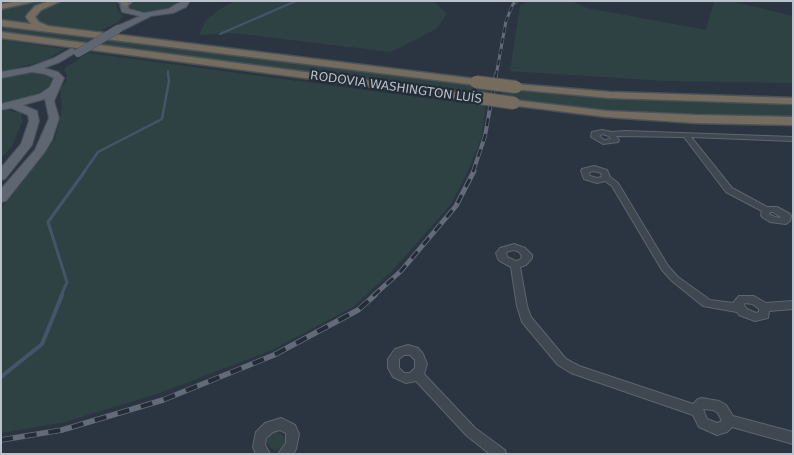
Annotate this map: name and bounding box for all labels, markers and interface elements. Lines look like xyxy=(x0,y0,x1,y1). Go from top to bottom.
street label: RODOVIA WASHINGTON LUÍS xyxy=(309,69,483,107)

